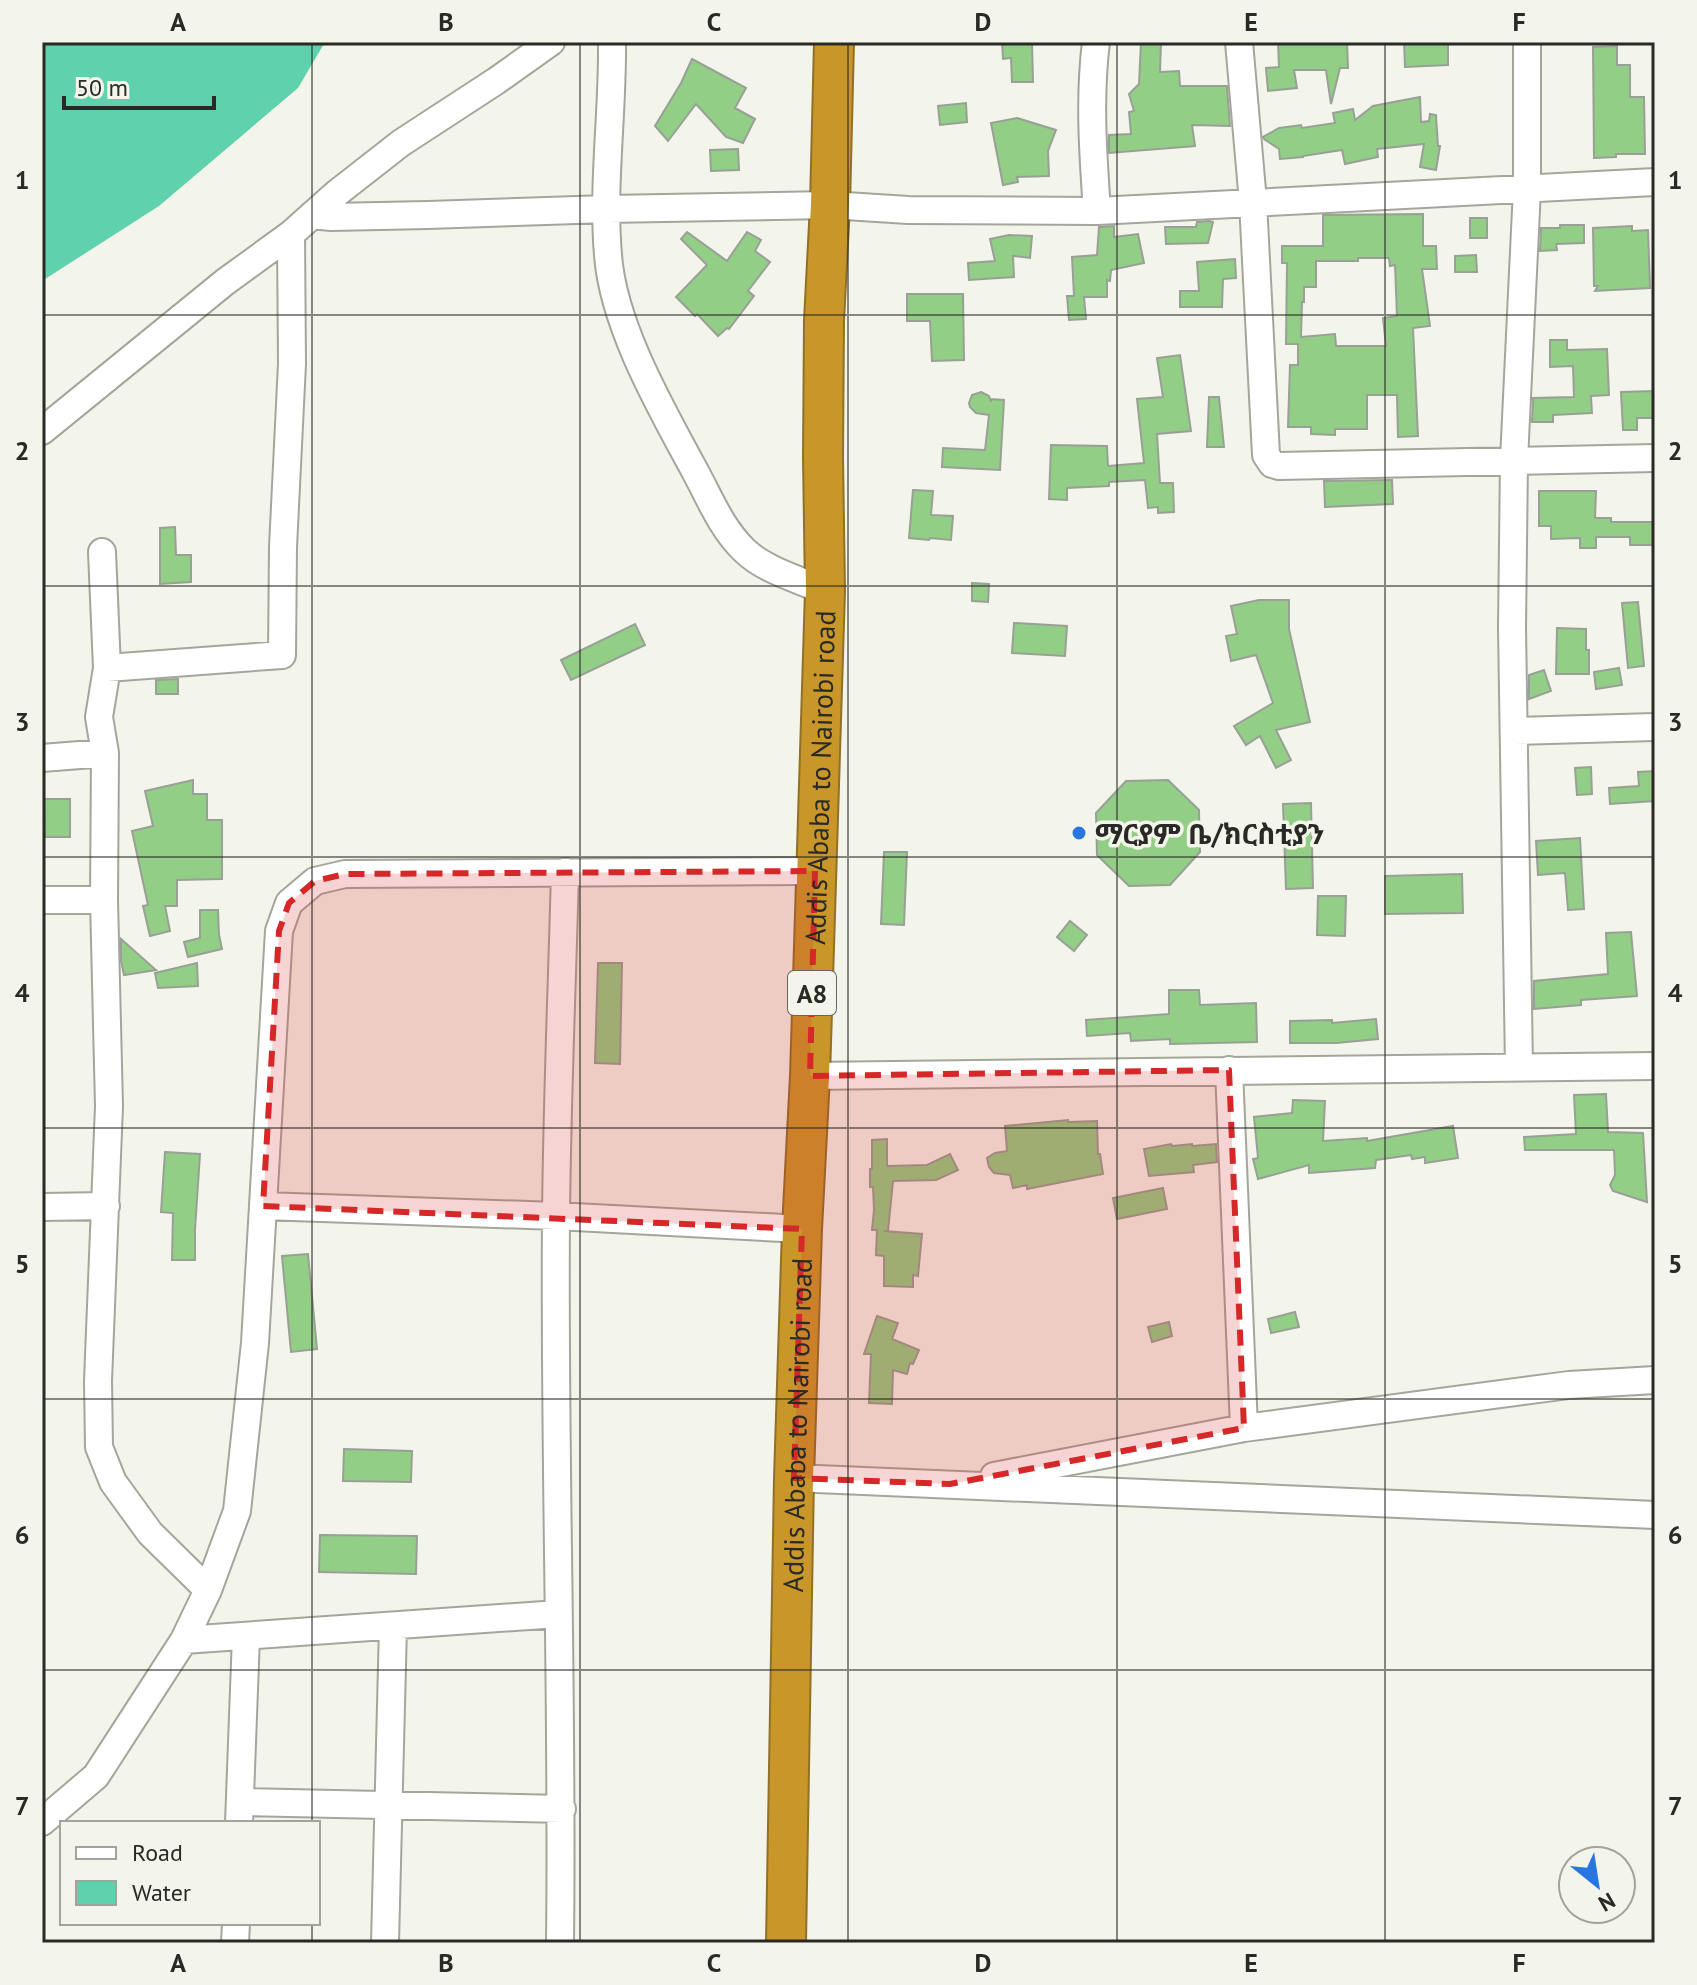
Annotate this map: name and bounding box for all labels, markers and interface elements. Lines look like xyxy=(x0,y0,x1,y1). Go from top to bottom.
text: A xyxy=(170,5,186,38)
text: B xyxy=(438,5,454,38)
text: C xyxy=(707,5,721,38)
text: D xyxy=(975,5,991,38)
text: E xyxy=(1244,5,1258,38)
text: F xyxy=(1512,5,1526,38)
scale bar xyxy=(64,60,214,110)
text: 50 m xyxy=(76,72,128,103)
text: 1 xyxy=(15,163,29,196)
text: 1 xyxy=(1668,163,1682,196)
text: 2 xyxy=(15,434,29,467)
text: 2 xyxy=(1668,434,1682,467)
street label: Addis Ababa to Nairobi road xyxy=(796,610,843,945)
text: 3 xyxy=(15,705,29,738)
text: 3 xyxy=(1668,705,1682,738)
place label: ማርያም ቤ/ክርስቲያን xyxy=(1095,815,1325,852)
marker: ማርያም ቤ/ክርስቲያን xyxy=(1070,824,1088,842)
road number: A8 xyxy=(788,971,836,1015)
text: 4 xyxy=(15,976,30,1009)
text: 4 xyxy=(1668,976,1683,1009)
text: 5 xyxy=(15,1247,29,1280)
text: 5 xyxy=(1668,1247,1682,1280)
street label: Addis Ababa to Nairobi road xyxy=(774,1257,820,1593)
text: 6 xyxy=(15,1518,29,1551)
text: 6 xyxy=(1668,1518,1682,1551)
text: 7 xyxy=(15,1789,29,1822)
text: 7 xyxy=(1668,1789,1682,1822)
legend xyxy=(60,1821,320,1925)
text: Road xyxy=(132,1837,183,1868)
north arrow xyxy=(1557,1845,1637,1925)
text: Water xyxy=(132,1877,191,1908)
text: N xyxy=(1594,1887,1620,1918)
text: A xyxy=(170,1946,186,1979)
text: B xyxy=(438,1946,454,1979)
text: C xyxy=(707,1946,721,1979)
text: D xyxy=(975,1946,991,1979)
text: E xyxy=(1244,1946,1258,1979)
text: F xyxy=(1512,1946,1526,1979)

